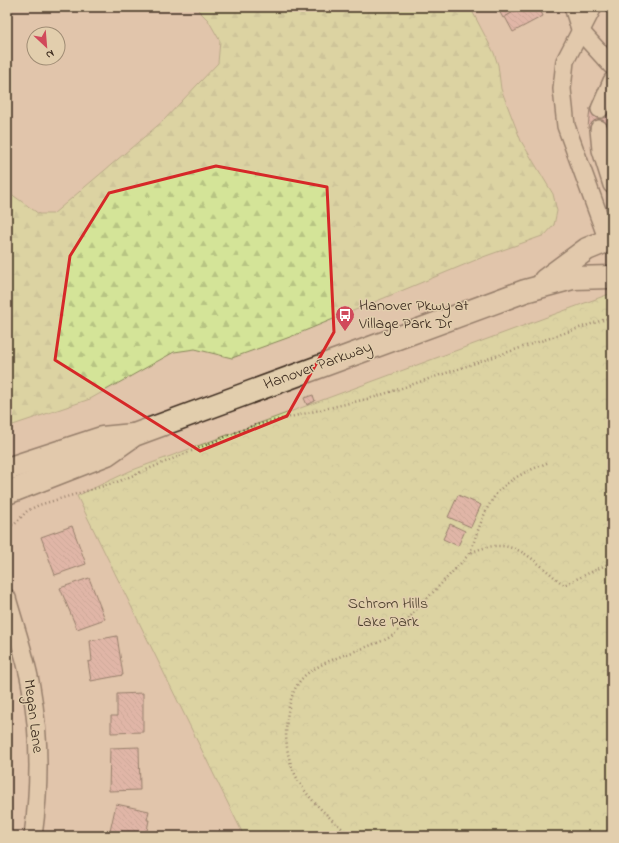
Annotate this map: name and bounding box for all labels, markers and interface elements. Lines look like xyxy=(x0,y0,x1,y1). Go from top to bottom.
north arrow xyxy=(26,26,66,66)
text: N xyxy=(43,45,57,63)
place label: Hanover Pkwy at Village Park Dr xyxy=(358,294,469,336)
bus stop icon: Hanover Pkwy at Village Park Dr xyxy=(334,304,356,332)
street label: Hanover Parkway xyxy=(260,335,376,397)
park label: Schrom Hills Lake Park xyxy=(348,592,428,634)
street label: Megan Lane xyxy=(17,678,50,755)

